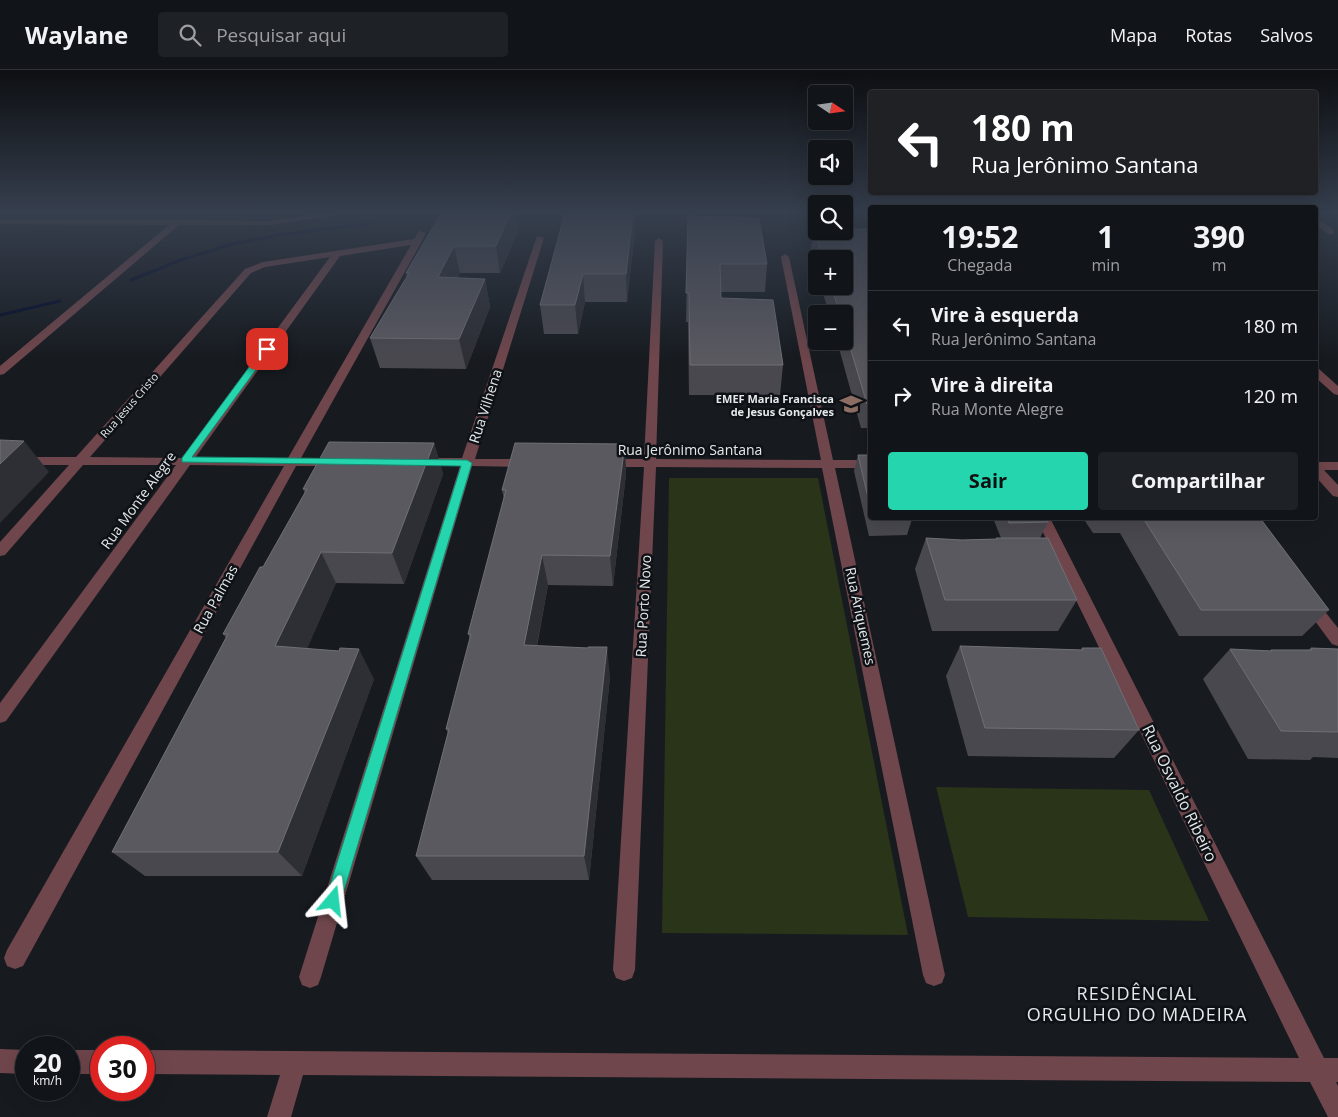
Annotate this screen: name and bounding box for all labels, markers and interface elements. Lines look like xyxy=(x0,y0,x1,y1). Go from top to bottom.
search box xyxy=(158,12,508,57)
text: Waylane xyxy=(25,18,128,51)
icon: search xyxy=(176,21,204,49)
text: Pesquisar aqui xyxy=(216,22,346,48)
text: Mapa xyxy=(1110,23,1157,47)
text: Rotas xyxy=(1185,23,1232,47)
text: Salvos xyxy=(1260,23,1313,47)
north arrow xyxy=(808,85,852,130)
map controls xyxy=(808,85,853,350)
text: 180 m xyxy=(971,104,1075,151)
icon: left xyxy=(888,110,953,175)
button: sound xyxy=(808,140,853,185)
text: Rua Jerônimo Santana xyxy=(971,149,1198,179)
button: search xyxy=(808,195,853,240)
text: 19:52 xyxy=(941,216,1018,257)
text: 1 xyxy=(1097,216,1114,257)
text: 390 xyxy=(1193,216,1245,257)
button: + xyxy=(808,250,853,295)
text: Chegada xyxy=(947,254,1012,276)
text: min xyxy=(1092,254,1120,276)
text: m xyxy=(1212,254,1227,276)
text: Vire à esquerda xyxy=(931,302,1079,328)
button: − xyxy=(808,305,853,350)
icon: left xyxy=(888,312,916,340)
text: 180 m xyxy=(1243,313,1298,339)
pin xyxy=(246,328,288,370)
text: Rua Jerônimo Santana xyxy=(931,328,1096,350)
icon: arrive xyxy=(253,335,281,363)
street label: Rua Vilhena xyxy=(464,367,506,445)
street label: Rua Jesus Cristo xyxy=(97,369,162,441)
text: Vire à direita xyxy=(931,372,1054,398)
icon: right xyxy=(888,382,916,410)
text: 120 m xyxy=(1243,383,1298,409)
place label: EMEF Maria Francisca de Jesus Gonçalves xyxy=(716,391,835,419)
school or university icon: EMEF Maria Francisca de Jesus Gonçalves xyxy=(838,391,864,417)
text: Rua Monte Alegre xyxy=(931,398,1064,420)
street label: Rua Jerônimo Santana xyxy=(618,440,762,459)
street label: Rua Monte Alegre xyxy=(96,447,180,553)
button: Sair xyxy=(888,452,1088,510)
button: Compartilhar xyxy=(1098,452,1298,510)
street label: Rua Porto Novo xyxy=(631,554,655,658)
street label: Rua Palmas xyxy=(188,561,242,637)
street label: Rua Ariquemes xyxy=(841,565,881,667)
street label: Rua Osvaldo Ribeiro xyxy=(1137,721,1223,865)
position arrow xyxy=(306,874,358,926)
district label: RESIDÊNCIAL ORGULHO DO MADEIRA xyxy=(1027,981,1247,1026)
speed limit sign: 30 xyxy=(90,1036,155,1101)
text: 20 xyxy=(33,1045,62,1079)
text: km/h xyxy=(33,1072,62,1089)

